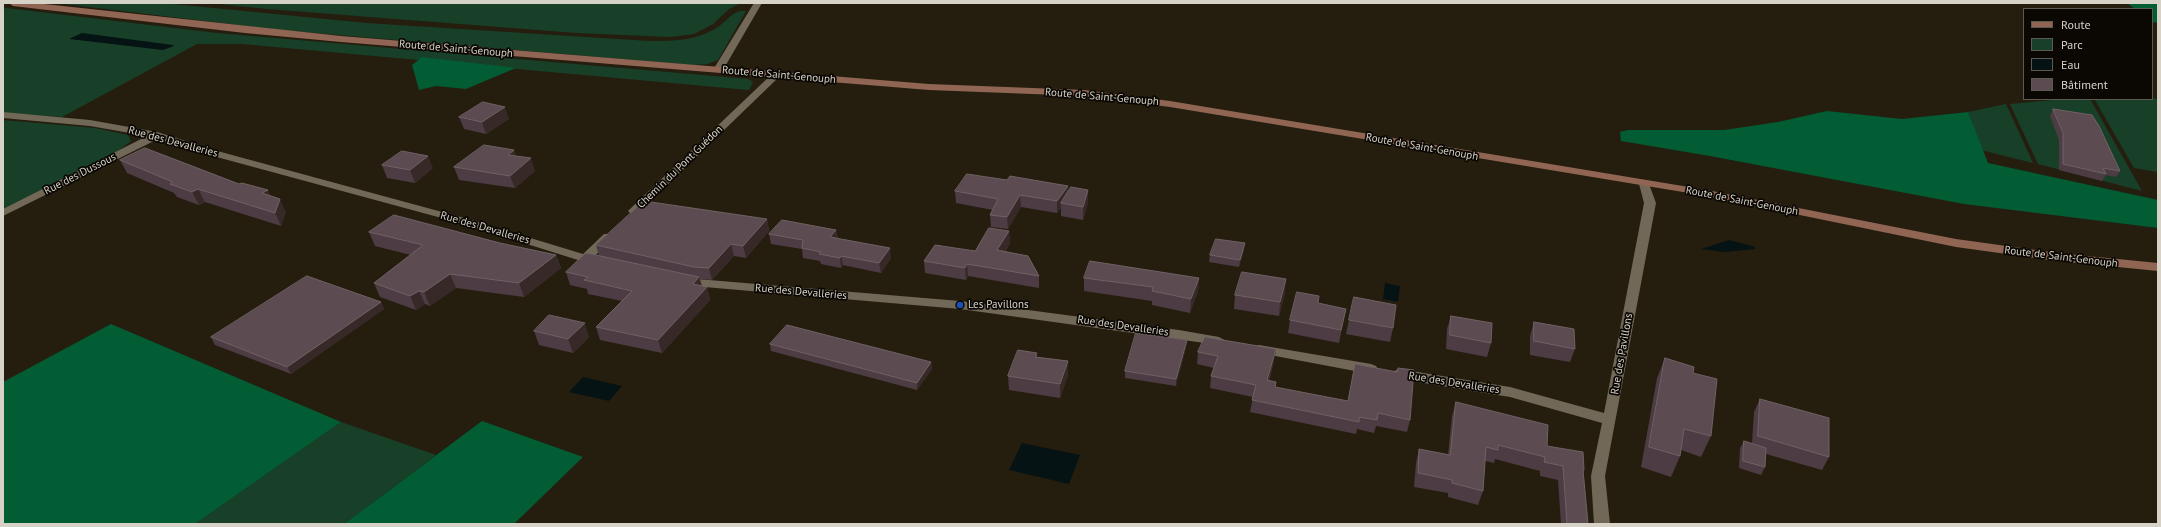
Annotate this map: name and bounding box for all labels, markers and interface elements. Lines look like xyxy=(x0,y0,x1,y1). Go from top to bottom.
legend xyxy=(2023,8,2153,100)
text: Route xyxy=(2061,17,2091,32)
street label: Route de Saint-Genouph xyxy=(399,37,513,61)
text: Parc xyxy=(2061,37,2083,52)
text: Eau xyxy=(2061,57,2080,72)
street label: Route de Saint-Genouph xyxy=(722,63,836,87)
text: Bâtiment xyxy=(2061,77,2108,92)
street label: Route de Saint-Genouph xyxy=(1045,85,1159,109)
street label: Chemin du Pont Guédon xyxy=(634,123,726,211)
street label: Rue des Devalleries xyxy=(127,124,219,160)
street label: Route de Saint-Genouph xyxy=(1365,131,1479,163)
street label: Rue des Dussous xyxy=(42,150,118,198)
street label: Route de Saint-Genouph xyxy=(1685,184,1799,218)
street label: Rue des Devalleries xyxy=(439,209,531,247)
street label: Route de Saint-Genouph xyxy=(2004,243,2118,271)
street label: Rue des Devalleries xyxy=(755,281,847,303)
place label: Les Pavillons xyxy=(968,298,1029,312)
marker: Les Pavillons xyxy=(955,300,965,310)
street label: Rue des Pavillons xyxy=(1608,312,1636,396)
street label: Rue des Devalleries xyxy=(1076,313,1170,339)
street label: Rue des Devalleries xyxy=(1407,369,1501,397)

